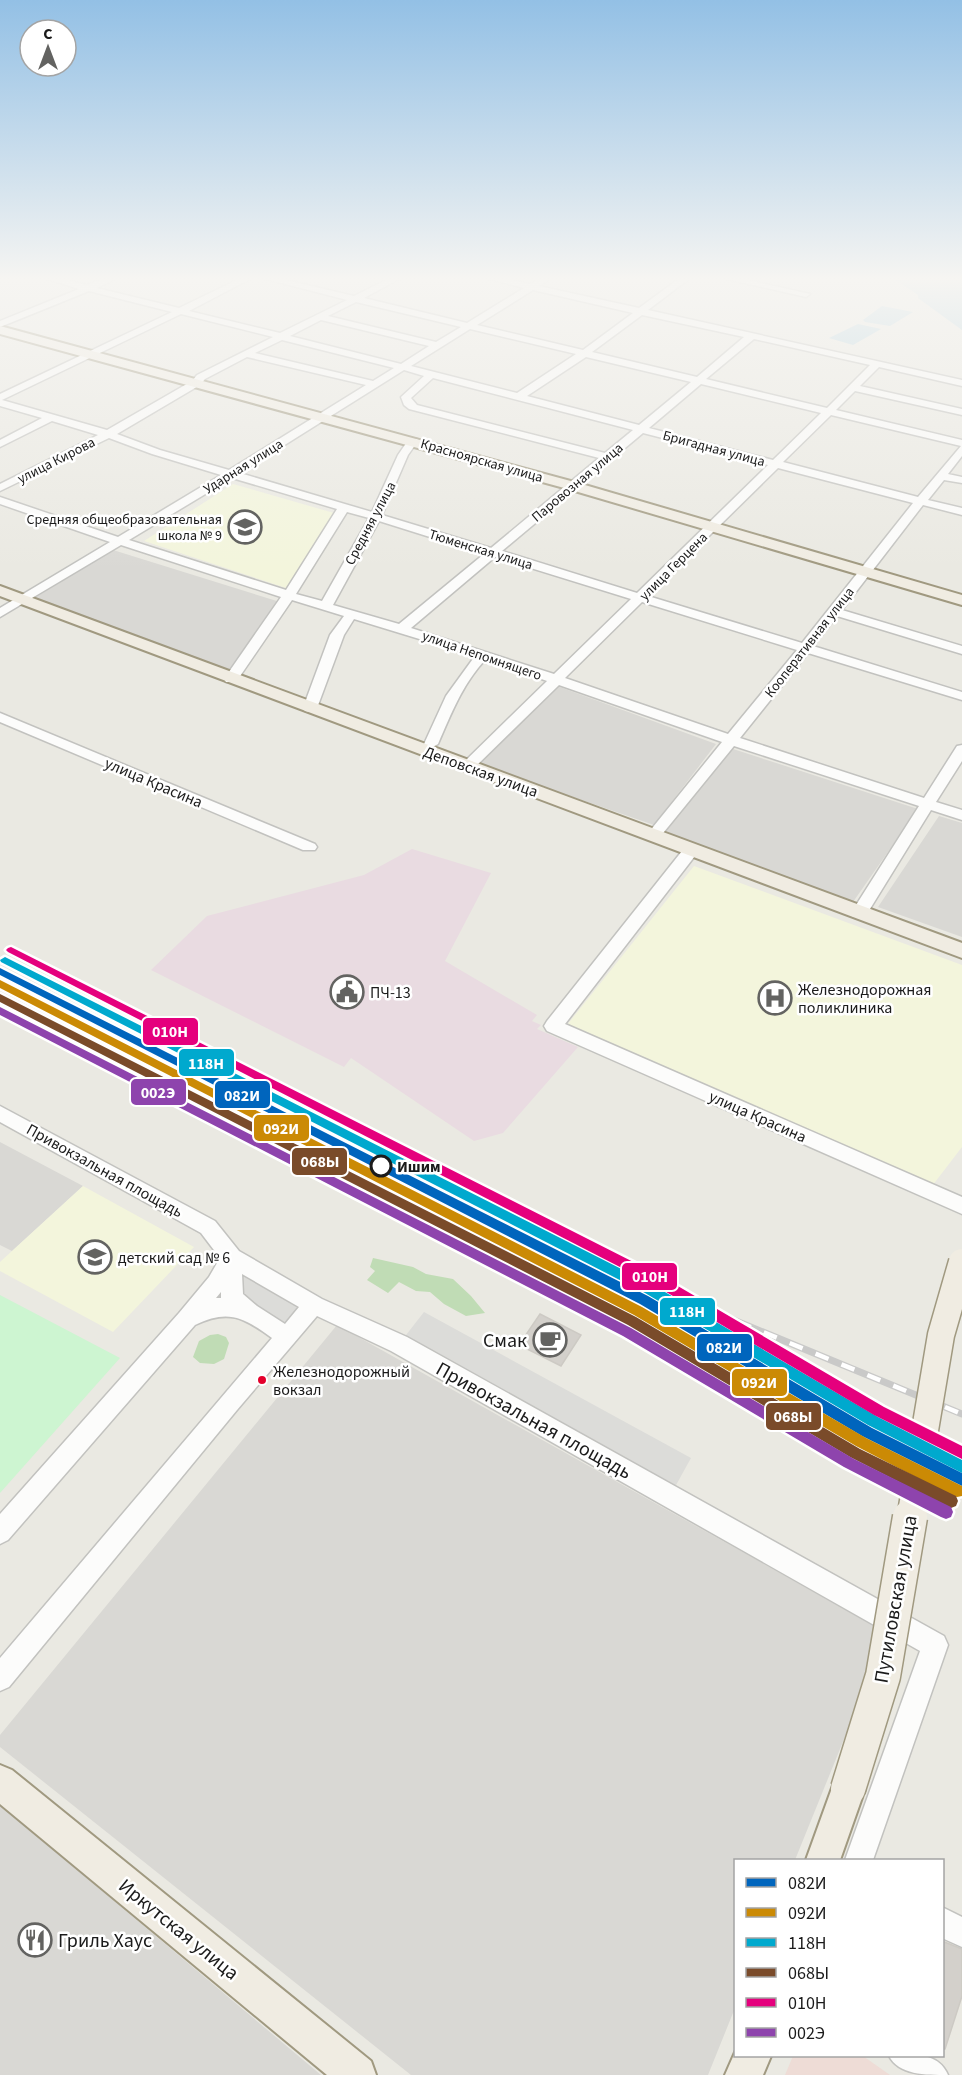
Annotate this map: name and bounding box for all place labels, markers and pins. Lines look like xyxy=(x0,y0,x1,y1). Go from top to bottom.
school or university icon: Средняя общеобразовательная школа № 9 xyxy=(227,509,263,545)
place label: Средняя общеобразовательная школа № 9 xyxy=(27,510,222,546)
public building icon: ПЧ-13 xyxy=(329,974,365,1010)
place label: Железнодорожная поликлиника xyxy=(798,979,932,1019)
hospital icon: Железнодорожная поликлиника xyxy=(757,980,793,1016)
place label: ПЧ-13 xyxy=(370,982,411,1004)
marker: Ишим xyxy=(370,1155,392,1177)
place label: Ишим xyxy=(397,1156,441,1178)
school or university icon: детский сад № 6 xyxy=(77,1239,113,1275)
place label: детский сад № 6 xyxy=(118,1247,230,1269)
cafe icon: Смак xyxy=(532,1322,568,1358)
place label: Смак xyxy=(483,1327,527,1355)
place label: Железнодорожный вокзал xyxy=(273,1361,410,1401)
marker: Железнодорожный вокзал xyxy=(256,1374,268,1386)
restaurant icon: Гриль Хаус xyxy=(17,1922,53,1958)
place label: Гриль Хаус xyxy=(58,1927,152,1955)

